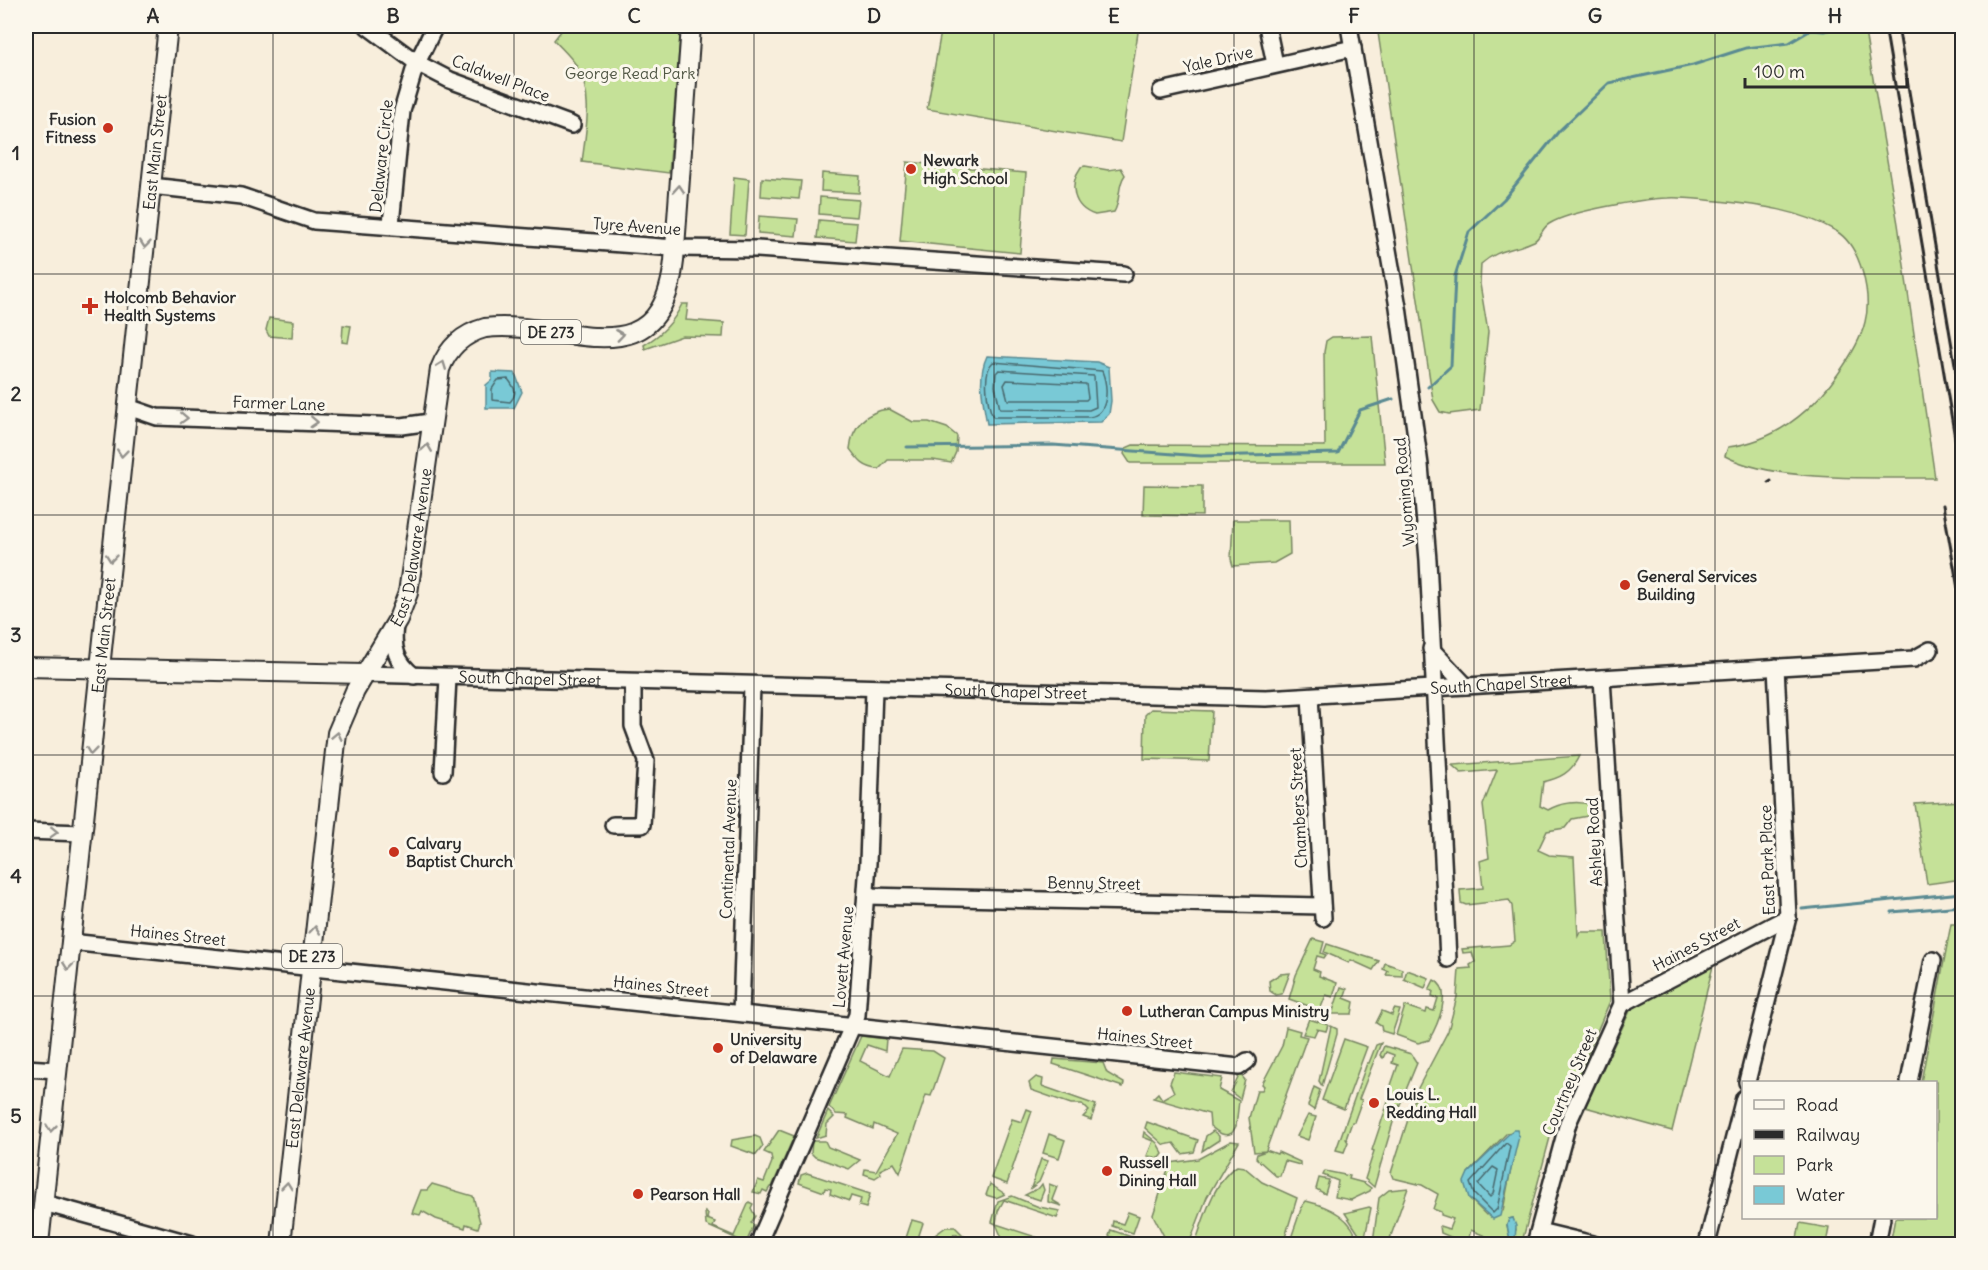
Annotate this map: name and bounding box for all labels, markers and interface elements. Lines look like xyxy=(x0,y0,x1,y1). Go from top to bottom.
text: A xyxy=(147,3,160,28)
text: B xyxy=(386,3,400,28)
text: C xyxy=(627,3,641,28)
text: D xyxy=(867,3,881,28)
text: E xyxy=(1108,3,1120,28)
text: F xyxy=(1348,3,1360,28)
text: G xyxy=(1588,3,1602,28)
text: H xyxy=(1828,3,1842,28)
street label: Yale Drive xyxy=(1181,41,1255,77)
street label: Caldwell Place xyxy=(449,50,553,106)
scale bar xyxy=(1745,51,1907,89)
text: 100 m xyxy=(1754,60,1805,83)
park label: George Read Park xyxy=(565,63,695,83)
street label: East Main Street xyxy=(139,93,171,211)
street label: Delaware Circle xyxy=(365,98,397,214)
place label: Fusion Fitness xyxy=(46,109,96,147)
marker: Fusion Fitness xyxy=(101,121,115,135)
text: 1 xyxy=(12,140,20,165)
place label: Newark High School xyxy=(923,150,1008,189)
marker: Newark High School xyxy=(904,162,918,176)
one-way arrow xyxy=(672,185,685,194)
street label: Tyre Avenue xyxy=(592,213,682,239)
one-way arrow xyxy=(139,240,152,249)
place label: Holcomb Behavior Health Systems xyxy=(104,287,237,326)
marker: Holcomb Behavior Health Systems xyxy=(81,297,99,315)
road number: DE 273 xyxy=(521,320,581,344)
one-way arrow xyxy=(615,330,625,342)
one-way arrow xyxy=(435,361,448,371)
text: 2 xyxy=(11,381,22,406)
street label: Farmer Lane xyxy=(232,391,326,415)
one-way arrow xyxy=(180,411,189,424)
one-way arrow xyxy=(309,415,318,428)
street label: Wyoming Road xyxy=(1389,437,1419,547)
one-way arrow xyxy=(420,443,432,453)
one-way arrow xyxy=(117,449,129,458)
street label: East Delaware Avenue xyxy=(386,467,436,630)
one-way arrow xyxy=(105,553,118,562)
place label: General Services Building xyxy=(1637,566,1757,605)
street label: East Main Street xyxy=(87,576,120,694)
marker: General Services Building xyxy=(1618,578,1632,592)
text: 3 xyxy=(10,622,22,647)
street label: South Chapel Street xyxy=(458,667,602,690)
street label: South Chapel Street xyxy=(1430,670,1574,698)
street label: South Chapel Street xyxy=(944,679,1088,703)
one-way arrow xyxy=(330,731,343,741)
one-way arrow xyxy=(85,747,98,756)
street label: Chambers Street xyxy=(1285,747,1311,869)
street label: Continental Avenue xyxy=(716,779,740,919)
street label: Ashley Road xyxy=(1582,797,1606,887)
street label: East Park Place xyxy=(1755,804,1779,916)
one-way arrow xyxy=(49,825,58,838)
place label: Calvary Baptist Church xyxy=(406,833,513,872)
marker: Calvary Baptist Church xyxy=(387,845,401,859)
text: 4 xyxy=(10,863,22,888)
street label: Benny Street xyxy=(1047,872,1141,894)
street label: Lovett Avenue xyxy=(829,905,857,1009)
street label: Haines Street xyxy=(1649,912,1744,975)
street label: Haines Street xyxy=(129,920,227,950)
one-way arrow xyxy=(308,925,321,934)
road number: DE 273 xyxy=(282,944,342,968)
one-way arrow xyxy=(62,962,75,971)
street label: Haines Street xyxy=(612,971,710,1001)
street label: East Delaware Avenue xyxy=(282,987,319,1149)
place label: Lutheran Campus Ministry xyxy=(1139,1001,1329,1022)
marker: Lutheran Campus Ministry xyxy=(1120,1004,1134,1018)
street label: Haines Street xyxy=(1096,1023,1194,1053)
street label: Courtney Street xyxy=(1537,1025,1601,1138)
place label: University of Delaware xyxy=(730,1029,817,1067)
marker: University of Delaware xyxy=(711,1041,725,1055)
legend xyxy=(1742,1081,1937,1219)
place label: Louis L. Redding Hall xyxy=(1386,1084,1477,1123)
text: Road xyxy=(1796,1093,1839,1116)
marker: Louis L. Redding Hall xyxy=(1367,1096,1381,1110)
text: 5 xyxy=(10,1103,22,1128)
one-way arrow xyxy=(45,1123,58,1133)
text: Railway xyxy=(1796,1123,1860,1146)
place label: Russell Dining Hall xyxy=(1119,1152,1197,1191)
text: Park xyxy=(1796,1153,1833,1176)
marker: Russell Dining Hall xyxy=(1100,1164,1114,1178)
one-way arrow xyxy=(280,1182,293,1191)
text: Water xyxy=(1796,1183,1846,1206)
place label: Pearson Hall xyxy=(650,1184,740,1204)
marker: Pearson Hall xyxy=(631,1187,645,1201)

